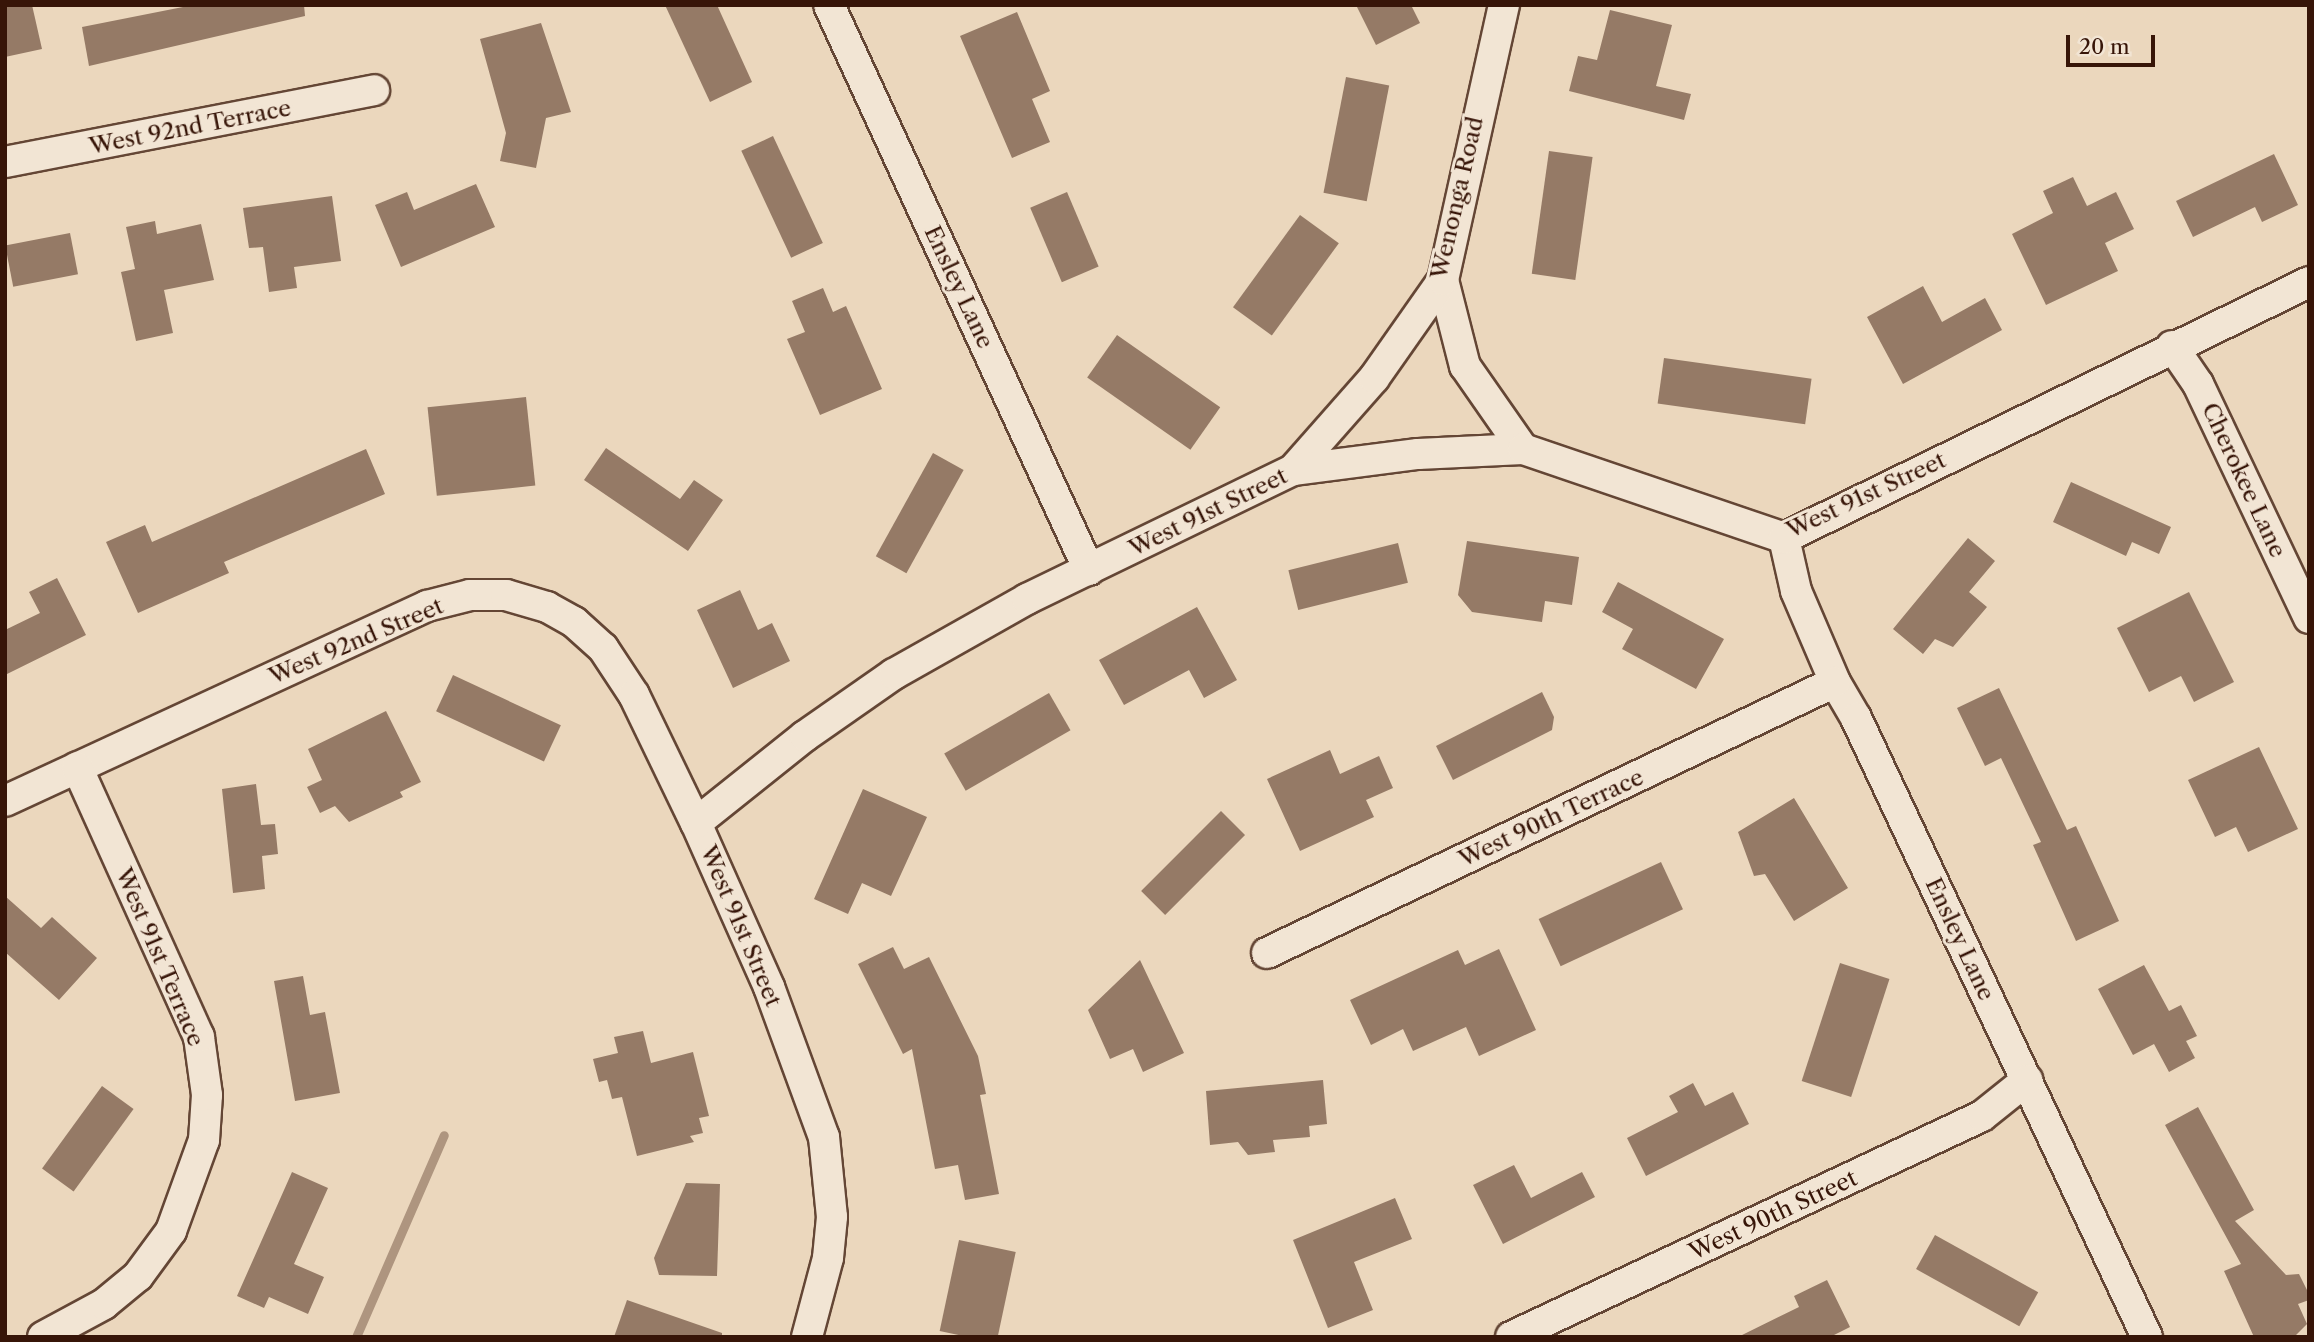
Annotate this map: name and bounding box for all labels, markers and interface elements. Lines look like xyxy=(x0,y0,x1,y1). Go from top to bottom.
scale bar xyxy=(2069,21,2158,65)
text: 20 m xyxy=(2079,34,2130,59)
street label: West 92nd Terrace xyxy=(86,94,294,160)
street label: Wenonga Road xyxy=(1425,114,1489,282)
street label: Ensley Lane xyxy=(918,221,1000,353)
street label: Cherokee Lane xyxy=(2196,398,2292,562)
street label: West 91st Street xyxy=(1782,446,1950,544)
street label: West 91st Street xyxy=(1124,462,1292,562)
street label: West 92nd Street xyxy=(265,592,447,690)
street label: West 90th Terrace xyxy=(1454,763,1648,873)
street label: West 91st Street xyxy=(695,841,787,1011)
street label: West 91st Terrace xyxy=(110,863,210,1051)
street label: Ensley Lane xyxy=(1919,873,2001,1005)
street label: West 90th Street xyxy=(1685,1164,1861,1266)

